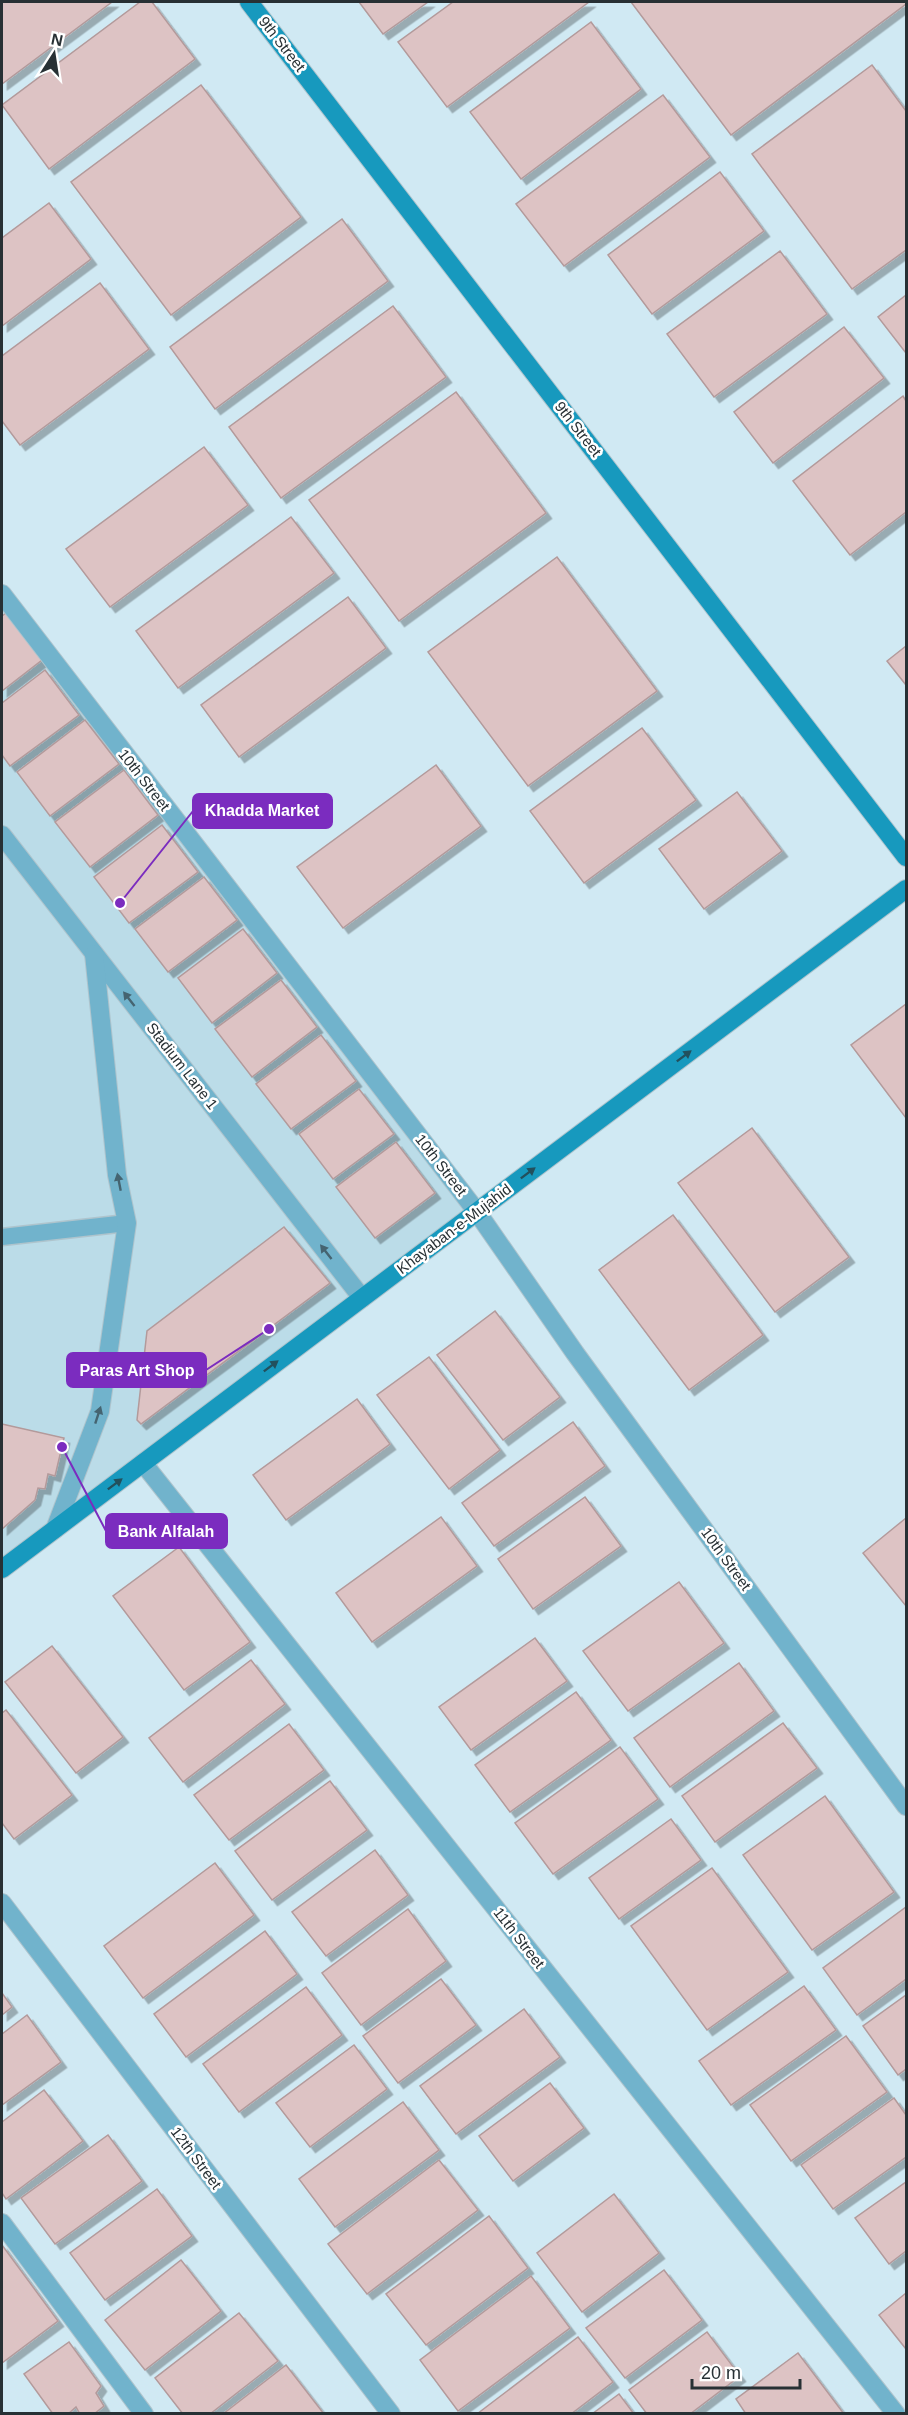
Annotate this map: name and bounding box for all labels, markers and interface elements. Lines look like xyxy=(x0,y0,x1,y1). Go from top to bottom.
street label: 9th Street xyxy=(256,13,310,75)
north arrow xyxy=(24,24,84,84)
text: N xyxy=(50,30,64,49)
street label: 9th Street xyxy=(552,398,606,460)
street label: 10th Street xyxy=(115,746,174,814)
callout: Khadda Market xyxy=(193,794,332,828)
text: Khadda Market xyxy=(205,802,320,819)
one-way arrow xyxy=(123,991,135,1006)
street label: Stadium Lane 1 xyxy=(143,1019,221,1112)
one-way arrow xyxy=(676,1051,691,1063)
street label: 10th Street xyxy=(412,1131,471,1199)
one-way arrow xyxy=(520,1168,535,1180)
one-way arrow xyxy=(114,1172,123,1191)
street label: Khayaban-e-Mujahid xyxy=(393,1180,514,1277)
one-way arrow xyxy=(321,1244,333,1259)
callout: Paras Art Shop xyxy=(67,1353,206,1387)
one-way arrow xyxy=(263,1360,279,1373)
text: Paras Art Shop xyxy=(80,1362,195,1379)
one-way arrow xyxy=(94,1406,103,1424)
one-way arrow xyxy=(108,1478,123,1490)
callout: Bank Alfalah xyxy=(106,1514,227,1548)
text: Bank Alfalah xyxy=(118,1523,214,1540)
street label: 10th Street xyxy=(698,1524,755,1594)
street label: 11th Street xyxy=(490,1904,549,1972)
street label: 12th Street xyxy=(168,2123,226,2193)
scale bar xyxy=(692,2352,800,2390)
text: 20 m xyxy=(701,2363,741,2383)

